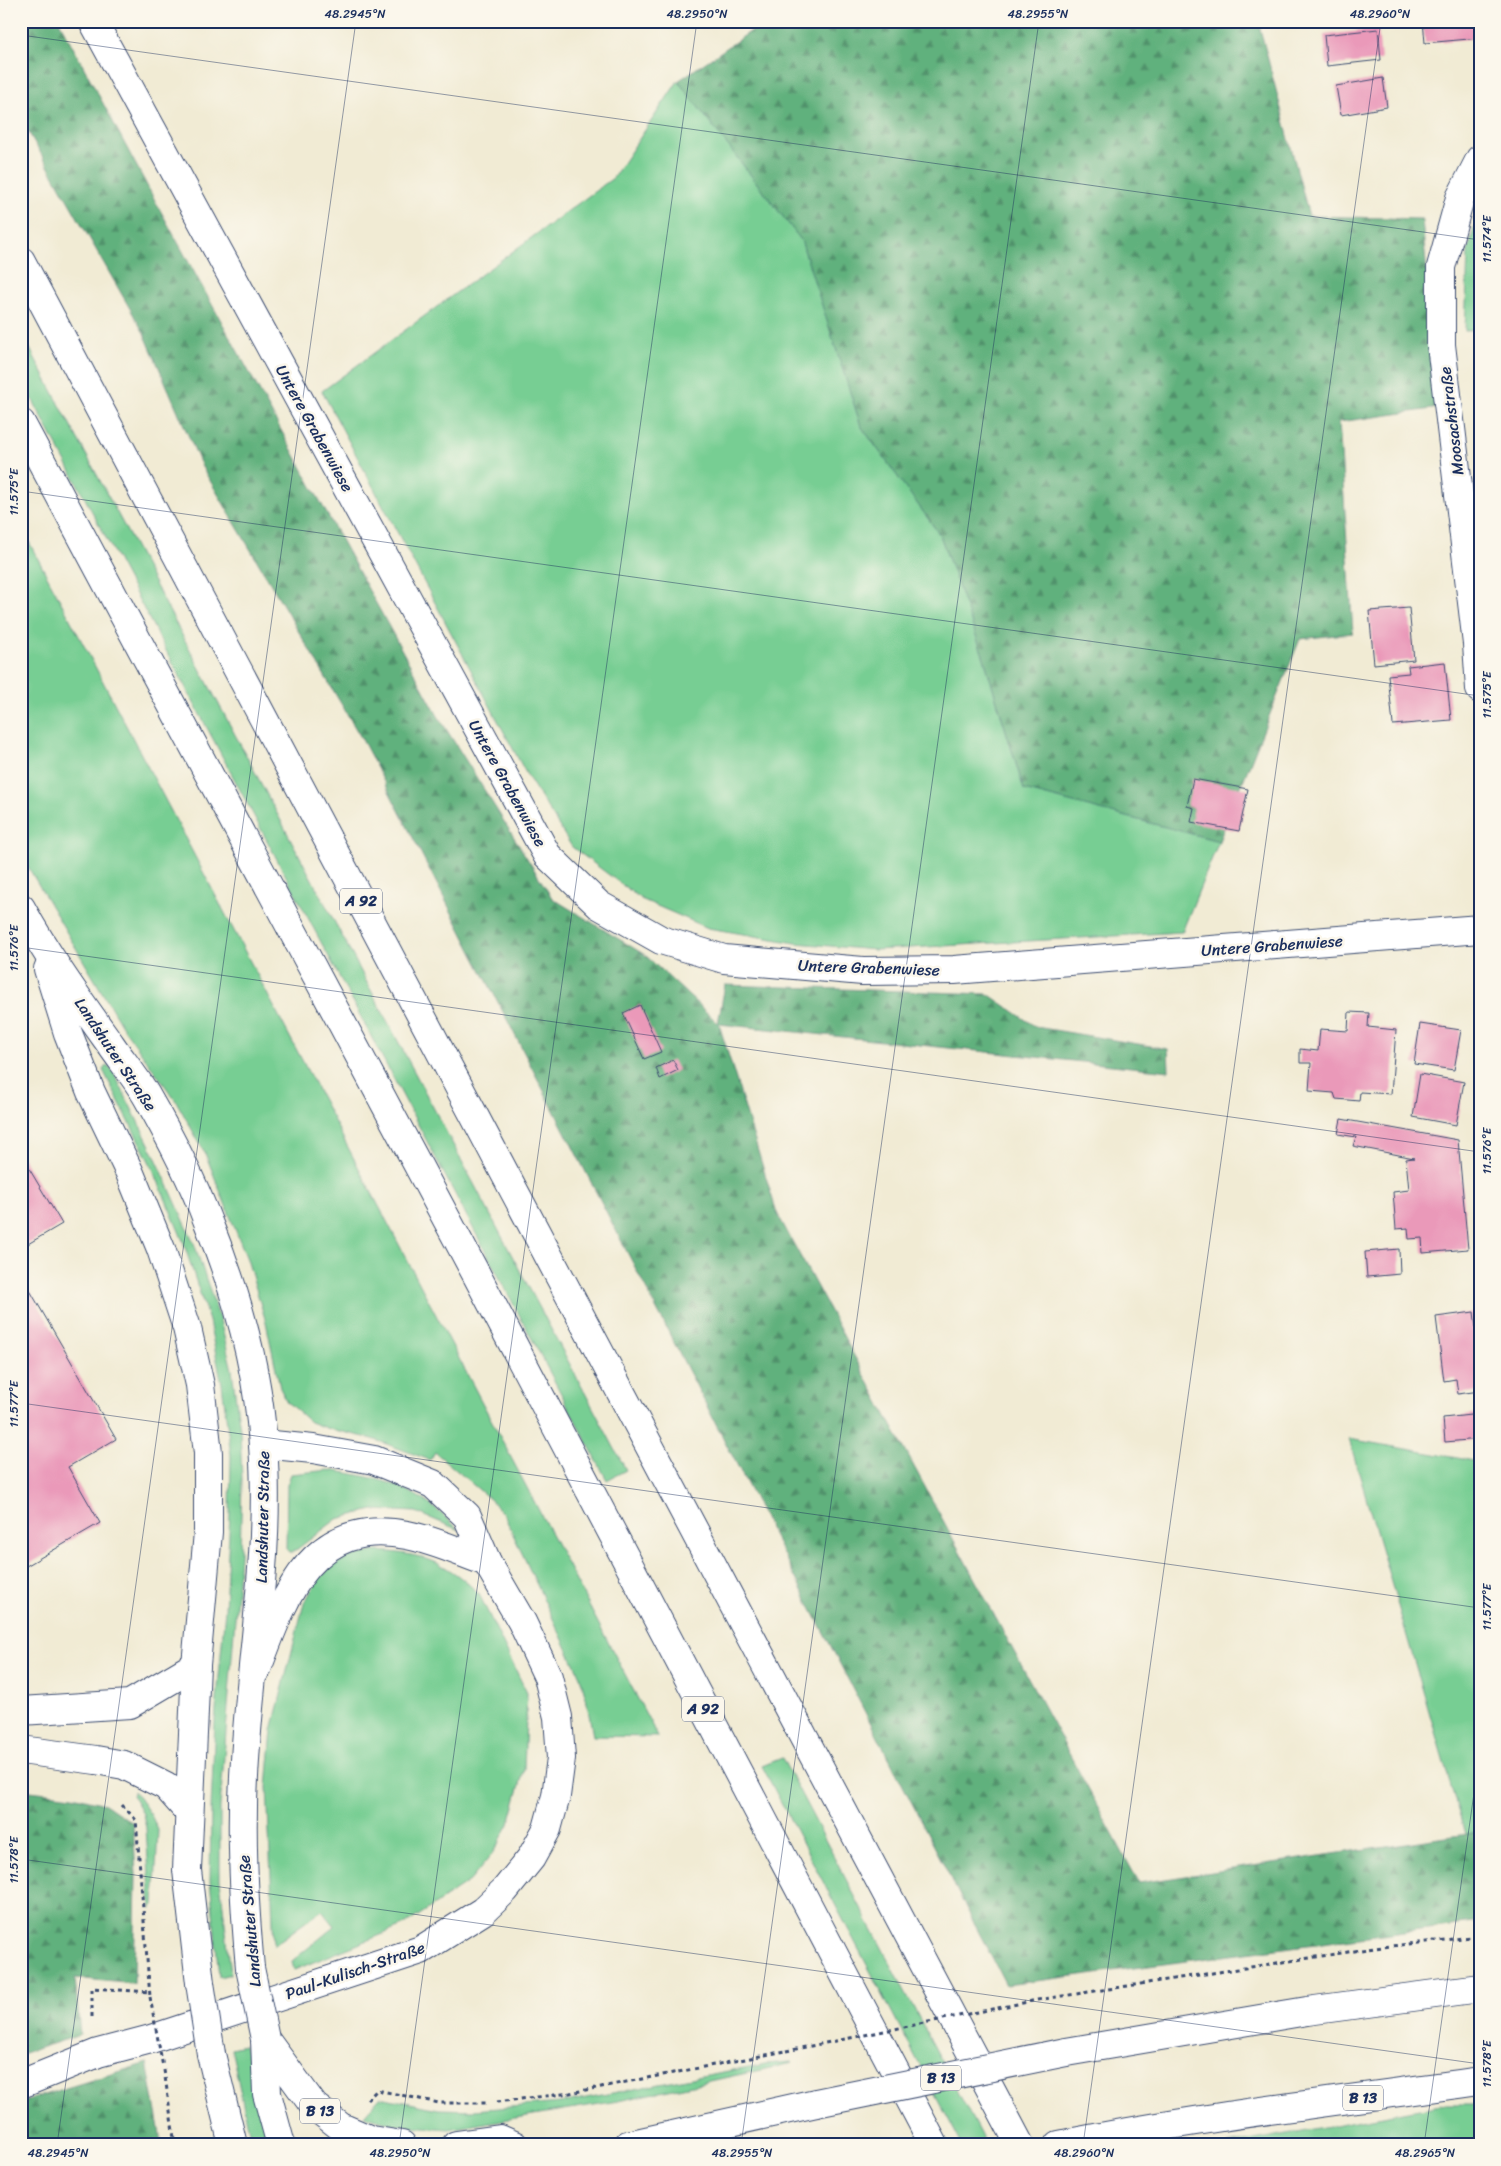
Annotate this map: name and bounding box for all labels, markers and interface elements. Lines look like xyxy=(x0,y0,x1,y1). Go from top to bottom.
text: 48.2945°N xyxy=(325,3,386,25)
text: 48.2950°N xyxy=(666,3,728,25)
text: 48.2955°N xyxy=(1008,3,1069,25)
text: 48.2960°N xyxy=(1350,3,1411,25)
text: 11.574°E xyxy=(1476,214,1498,263)
street label: Untere Grabenwiese xyxy=(267,359,362,497)
street label: Moosachstraße xyxy=(1430,365,1473,477)
text: 11.575°E xyxy=(3,467,25,516)
text: 11.575°E xyxy=(1476,670,1498,719)
street label: Untere Grabenwiese xyxy=(460,714,555,852)
road number: A 92 xyxy=(340,888,382,914)
text: 11.576°E xyxy=(3,923,25,971)
street label: Untere Grabenwiese xyxy=(1200,926,1344,965)
street label: Untere Grabenwiese xyxy=(797,951,941,984)
street label: Landshuter Straße xyxy=(67,991,165,1117)
text: 11.576°E xyxy=(1476,1126,1498,1174)
text: 11.577°E xyxy=(3,1379,25,1427)
street label: Landshuter Straße xyxy=(247,1451,278,1583)
text: 11.577°E xyxy=(1476,1582,1498,1630)
road number: A 92 xyxy=(682,1696,724,1722)
text: 11.578°E xyxy=(3,1835,25,1884)
street label: Landshuter Straße xyxy=(229,1854,270,1988)
street label: Paul-Kulisch-Straße xyxy=(281,1933,429,2008)
text: 11.578°E xyxy=(1476,2039,1498,2088)
road number: B 13 xyxy=(921,2066,961,2090)
road number: B 13 xyxy=(1343,2086,1383,2110)
road number: B 13 xyxy=(300,2098,340,2124)
text: 48.2945°N xyxy=(28,2142,89,2164)
text: 48.2950°N xyxy=(369,2142,431,2164)
text: 48.2955°N xyxy=(712,2142,773,2164)
text: 48.2960°N xyxy=(1054,2142,1115,2164)
text: 48.2965°N xyxy=(1395,2142,1456,2164)

